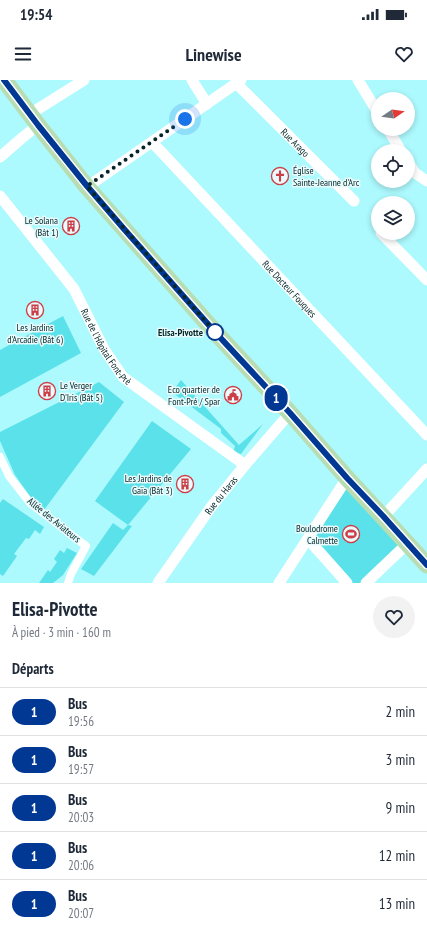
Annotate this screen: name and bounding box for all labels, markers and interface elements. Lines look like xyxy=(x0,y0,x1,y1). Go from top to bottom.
text: 19:54 xyxy=(20,5,52,24)
icon: menu xyxy=(12,43,34,65)
text: Linewise xyxy=(185,43,242,66)
icon: heart xyxy=(393,43,415,65)
north arrow xyxy=(371,92,415,136)
map controls xyxy=(371,92,415,240)
your location xyxy=(175,109,195,129)
street label: Rue Arago xyxy=(278,125,312,159)
button: locate xyxy=(371,144,415,188)
place label: Église Sainte-Jeanne d'Arc xyxy=(293,164,360,189)
church icon: Église Sainte-Jeanne d'Arc xyxy=(270,166,290,186)
button: layers xyxy=(371,196,415,240)
place label: Le Solana (Bât 1) xyxy=(25,214,59,239)
building icon: Le Solana (Bât 1) xyxy=(61,216,81,236)
street label: Rue Docteur Fouques xyxy=(260,257,320,320)
building icon: Les Jardins d'Arcadie (Bât 6) xyxy=(25,300,45,320)
street label: Rue de l'Hôpital Font-Pré xyxy=(78,306,134,387)
place label: Les Jardins d'Arcadie (Bât 6) xyxy=(7,321,64,346)
marker: Elisa-Pivotte xyxy=(206,323,224,341)
place label: Elisa-Pivotte xyxy=(158,326,203,339)
place label: Le Verger D'Iris (Bât 5) xyxy=(60,379,103,404)
building icon: Le Verger D'Iris (Bât 5) xyxy=(37,381,57,401)
place label: Eco quartier de Font-Pré / Spar xyxy=(168,383,220,408)
public building icon: Eco quartier de Font-Pré / Spar xyxy=(223,385,243,405)
line badge: 1 xyxy=(263,385,289,411)
text: 1 xyxy=(273,389,279,407)
place label: Les Jardins de Gaïa (Bât 3) xyxy=(125,472,173,497)
street label: Rue du Haras xyxy=(201,473,240,517)
building icon: Les Jardins de Gaïa (Bât 3) xyxy=(175,474,195,494)
street label: Allée des Aviateurs xyxy=(25,494,84,546)
place label: Boulodrome Calmette xyxy=(296,522,338,547)
sports icon: Boulodrome Calmette xyxy=(341,524,361,544)
button: heart xyxy=(373,596,415,638)
text: Elisa-Pivotte xyxy=(12,597,98,621)
text: À pied · 3 min · 160 m xyxy=(12,624,111,641)
text: Départs xyxy=(12,659,54,678)
text: Bus xyxy=(68,694,87,713)
text: 2 min xyxy=(385,702,415,721)
text: 1 xyxy=(31,703,37,721)
text: 19:56 xyxy=(68,713,94,730)
text: Bus xyxy=(68,742,87,761)
text: 3 min xyxy=(385,750,415,769)
text: 1 xyxy=(31,751,37,769)
text: 19:57 xyxy=(68,761,94,778)
text: Bus xyxy=(68,790,87,809)
text: 9 min xyxy=(385,798,415,817)
text: 1 xyxy=(31,799,37,817)
text: 20:03 xyxy=(68,809,94,826)
text: Bus xyxy=(68,838,87,857)
text: 12 min xyxy=(379,846,415,865)
text: 1 xyxy=(31,847,37,865)
text: 20:06 xyxy=(68,857,94,874)
text: Bus xyxy=(68,886,87,905)
text: 13 min xyxy=(379,894,415,913)
text: 1 xyxy=(31,895,37,913)
text: 20:07 xyxy=(68,905,94,922)

